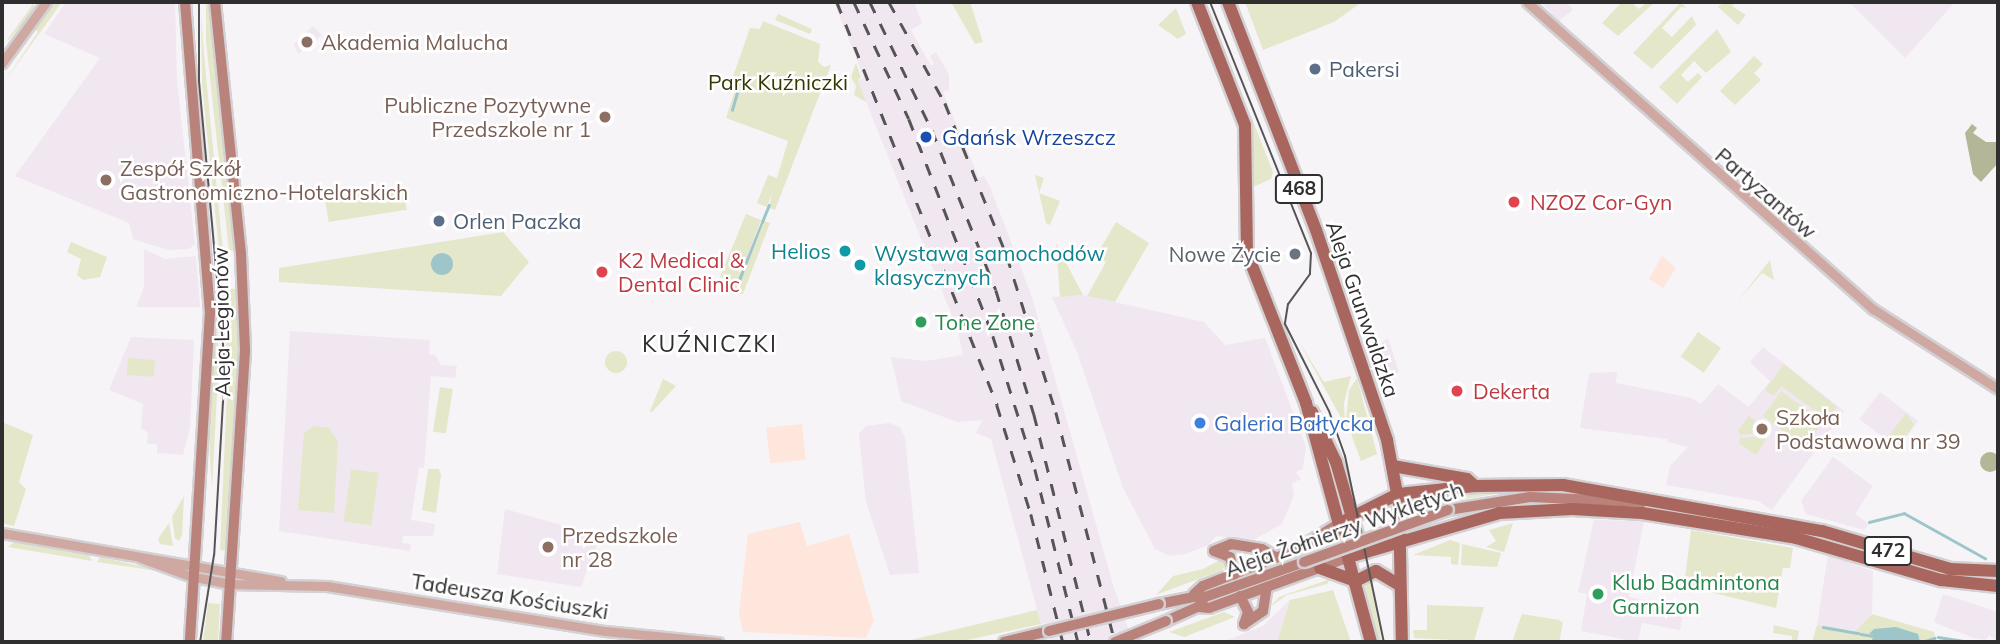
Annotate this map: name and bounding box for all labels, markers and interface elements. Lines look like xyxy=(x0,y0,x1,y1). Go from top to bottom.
place label: Akademia Malucha xyxy=(321,29,508,55)
marker: Akademia Malucha xyxy=(299,34,315,50)
place label: Pakersi xyxy=(1329,56,1400,82)
marker: Pakersi xyxy=(1307,61,1323,77)
park label: Park Kuźniczki xyxy=(708,69,848,95)
place label: Publiczne Pozytywne Przedszkole nr 1 xyxy=(384,92,591,142)
marker: Publiczne Pozytywne Przedszkole nr 1 xyxy=(597,109,613,125)
place label: Gdańsk Wrzeszcz xyxy=(942,124,1116,150)
marker: Gdańsk Wrzeszcz xyxy=(916,127,936,147)
street label: Partyzantów xyxy=(1710,142,1822,244)
place label: Zespół Szkół Gastronomiczno-Hotelarskich xyxy=(120,155,408,205)
marker: Zespół Szkół Gastronomiczno-Hotelarskich xyxy=(98,172,114,188)
road number: 468 xyxy=(1274,174,1324,204)
place label: NZOZ Cor-Gyn xyxy=(1530,189,1672,215)
marker: NZOZ Cor-Gyn xyxy=(1504,192,1524,212)
place label: Orlen Paczka xyxy=(453,208,581,234)
marker: Orlen Paczka xyxy=(431,213,447,229)
street label: Aleja Grunwaldzka xyxy=(1321,218,1405,400)
place label: Helios xyxy=(771,238,831,264)
place label: Wystawa samochodów klasycznych xyxy=(874,240,1105,290)
place label: Nowe Życie xyxy=(1169,241,1281,267)
marker: Helios xyxy=(837,243,853,259)
marker: Nowe Życie xyxy=(1287,246,1303,262)
street label: Aleja Legionów xyxy=(207,247,235,397)
place label: K2 Medical & Dental Clinic xyxy=(618,247,744,297)
marker: Wystawa samochodów klasycznych xyxy=(852,257,868,273)
marker: K2 Medical & Dental Clinic xyxy=(592,262,612,282)
place label: Tone Zone xyxy=(935,309,1035,335)
marker: Tone Zone xyxy=(913,314,929,330)
district label: KUŹNICZKI xyxy=(643,330,777,358)
place label: Dekerta xyxy=(1473,378,1550,404)
marker: Dekerta xyxy=(1447,381,1467,401)
place label: Szkoła Podstawowa nr 39 xyxy=(1776,404,1961,454)
place label: Galeria Bałtycka xyxy=(1214,410,1374,436)
marker: Galeria Bałtycka xyxy=(1192,415,1208,431)
marker: Szkoła Podstawowa nr 39 xyxy=(1754,421,1770,437)
street label: Aleja Żołnierzy Wyklętych xyxy=(1222,476,1466,582)
place label: Przedszkole nr 28 xyxy=(562,522,678,572)
road number: 472 xyxy=(1864,536,1912,566)
marker: Przedszkole nr 28 xyxy=(540,539,556,555)
street label: Tadeusza Kościuszki xyxy=(410,568,610,624)
place label: Klub Badmintona Garnizon xyxy=(1612,569,1780,619)
marker: Klub Badmintona Garnizon xyxy=(1590,586,1606,602)

